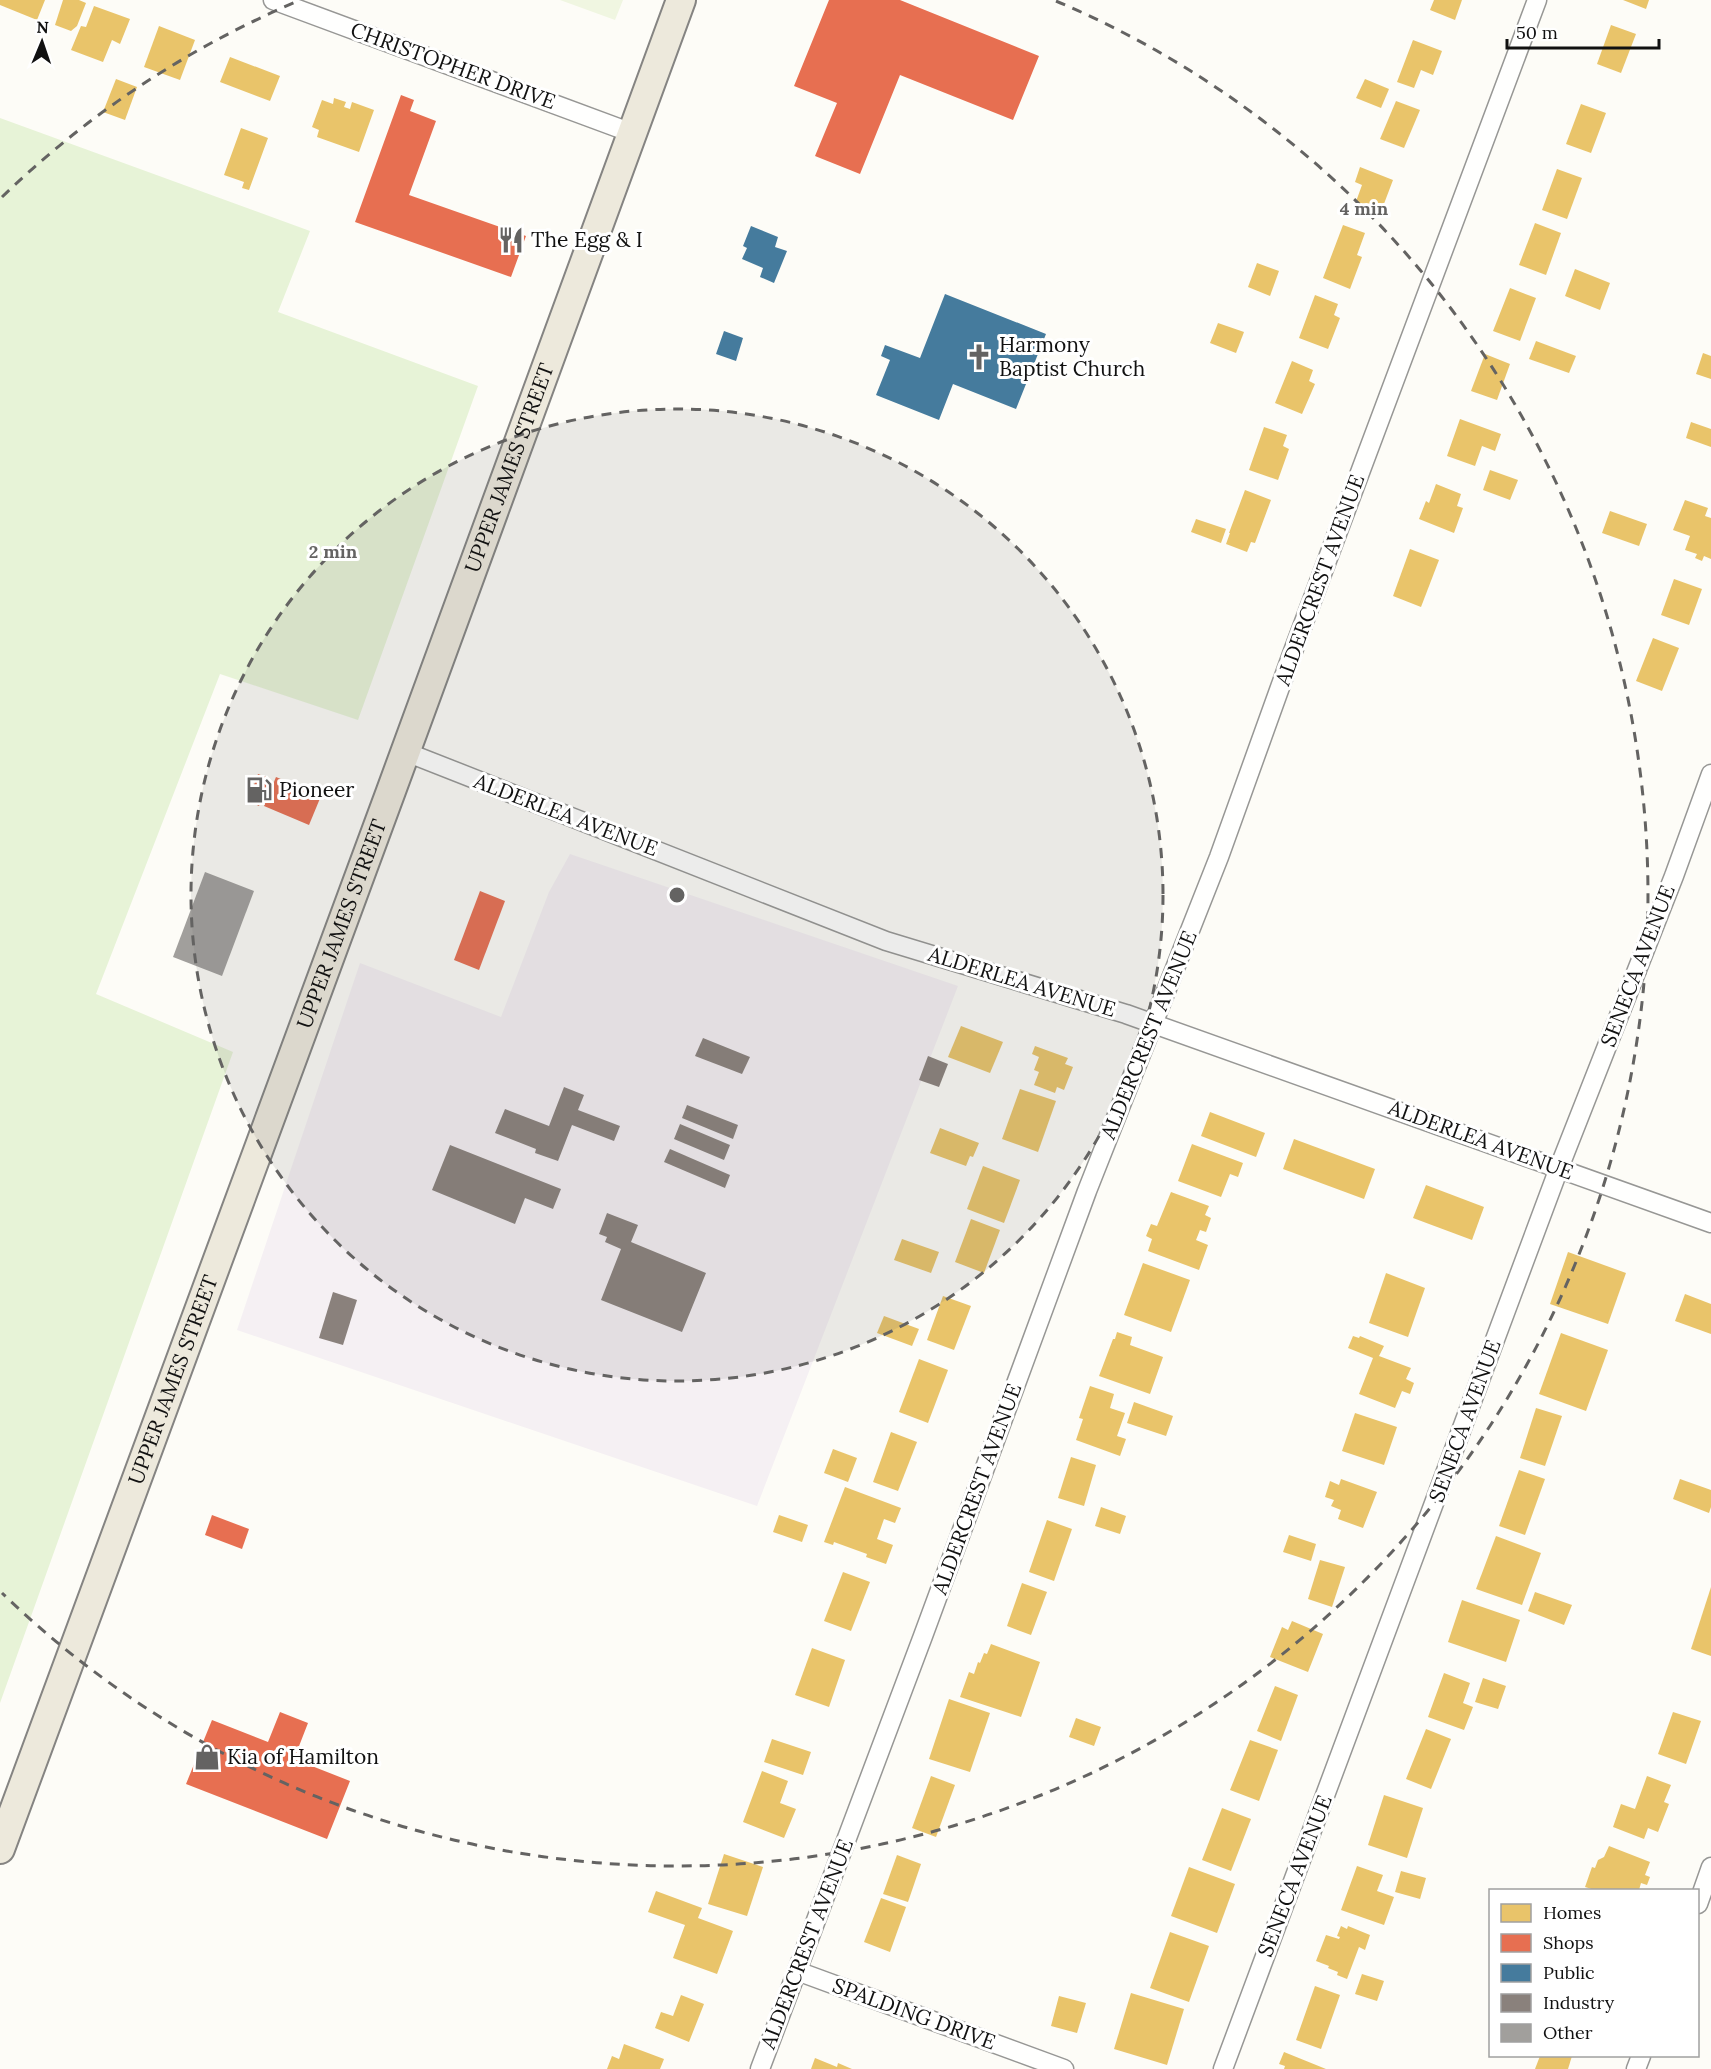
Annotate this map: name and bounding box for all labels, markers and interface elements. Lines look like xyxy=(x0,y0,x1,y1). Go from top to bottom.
north arrow xyxy=(12,12,72,72)
scale bar xyxy=(1507,12,1658,50)
street label: CHRISTOPHER DRIVE xyxy=(347,16,559,115)
text: N xyxy=(36,17,49,37)
text: 50 m xyxy=(1516,21,1558,44)
text: 4 min xyxy=(1340,197,1389,220)
restaurant icon: The Egg & I xyxy=(496,225,526,255)
place label: The Egg & I xyxy=(531,226,643,253)
place label: Harmony Baptist Church xyxy=(999,331,1145,382)
church icon: Harmony Baptist Church xyxy=(964,342,994,372)
street label: UPPER JAMES STREET xyxy=(458,359,560,576)
street label: ALDERCREST AVENUE xyxy=(1268,471,1370,690)
text: 2 min xyxy=(309,540,358,563)
street label: ALDERLEA AVENUE xyxy=(469,767,662,862)
fuel station icon: Pioneer xyxy=(244,775,274,805)
place label: Pioneer xyxy=(279,776,354,803)
street label: UPPER JAMES STREET xyxy=(290,816,392,1032)
street label: SENECA AVENUE xyxy=(1594,881,1681,1051)
centre of rings xyxy=(667,885,687,905)
street label: ALDERCREST AVENUE xyxy=(1094,926,1203,1144)
street label: ALDERLEA AVENUE xyxy=(924,940,1119,1023)
street label: ALDERLEA AVENUE xyxy=(1384,1093,1577,1186)
street label: UPPER JAMES STREET xyxy=(122,1271,224,1488)
street label: SENECA AVENUE xyxy=(1423,1336,1506,1506)
street label: ALDERCREST AVENUE xyxy=(925,1380,1027,1599)
shop icon: Kia of Hamilton xyxy=(192,1742,222,1772)
place label: Kia of Hamilton xyxy=(227,1743,379,1770)
street label: SENECA AVENUE xyxy=(1251,1791,1338,1961)
street label: ALDERCREST AVENUE xyxy=(754,1835,859,2054)
legend xyxy=(1489,1889,1699,2057)
text: Homes xyxy=(1543,1901,1601,1924)
text: Shops xyxy=(1543,1931,1594,1954)
text: Public xyxy=(1543,1961,1595,1984)
street label: SPALDING DRIVE xyxy=(829,1972,999,2056)
text: Industry xyxy=(1543,1991,1615,2014)
text: Other xyxy=(1543,2021,1593,2044)

